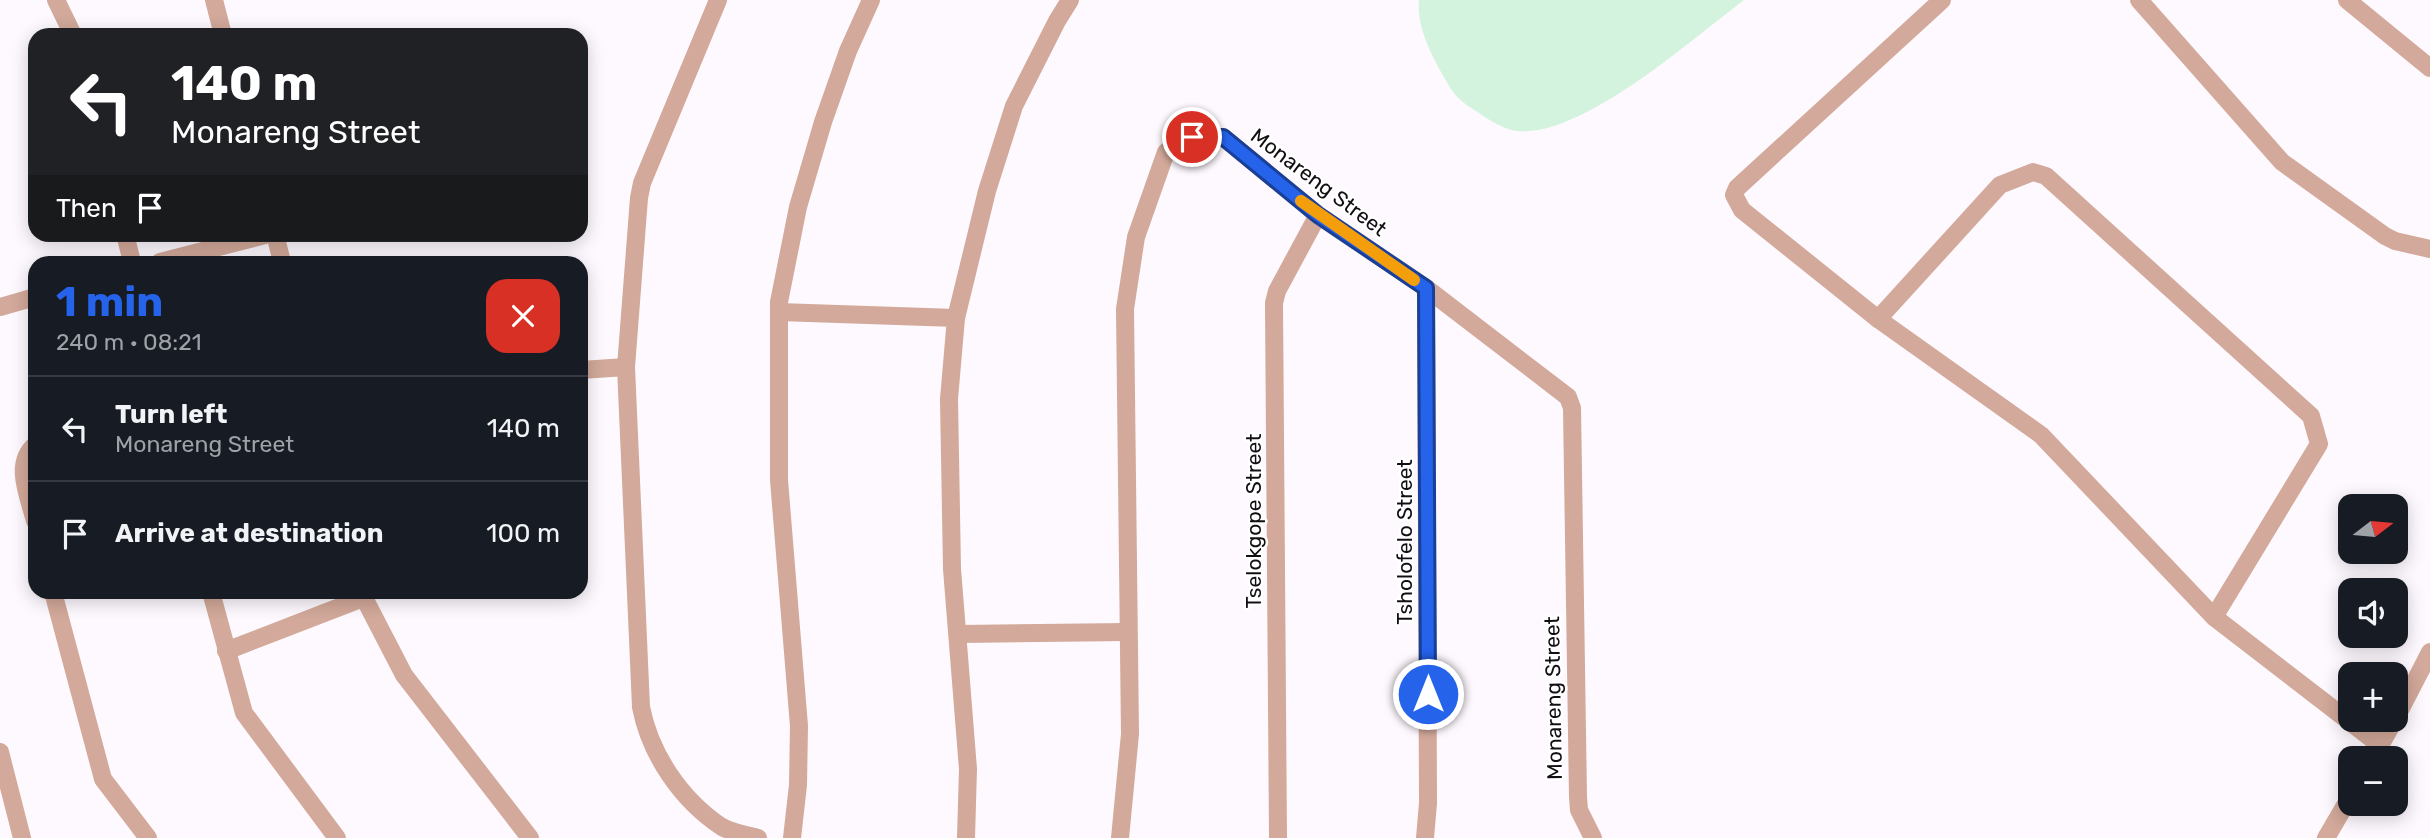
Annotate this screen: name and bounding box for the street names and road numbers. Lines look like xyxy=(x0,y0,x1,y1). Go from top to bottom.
street label: Monareng Street xyxy=(1246,123,1392,241)
street label: Tselokgope Street xyxy=(1241,434,1266,608)
street label: Tsholofelo Street xyxy=(1392,459,1417,625)
street label: Monareng Street xyxy=(1539,616,1567,780)

